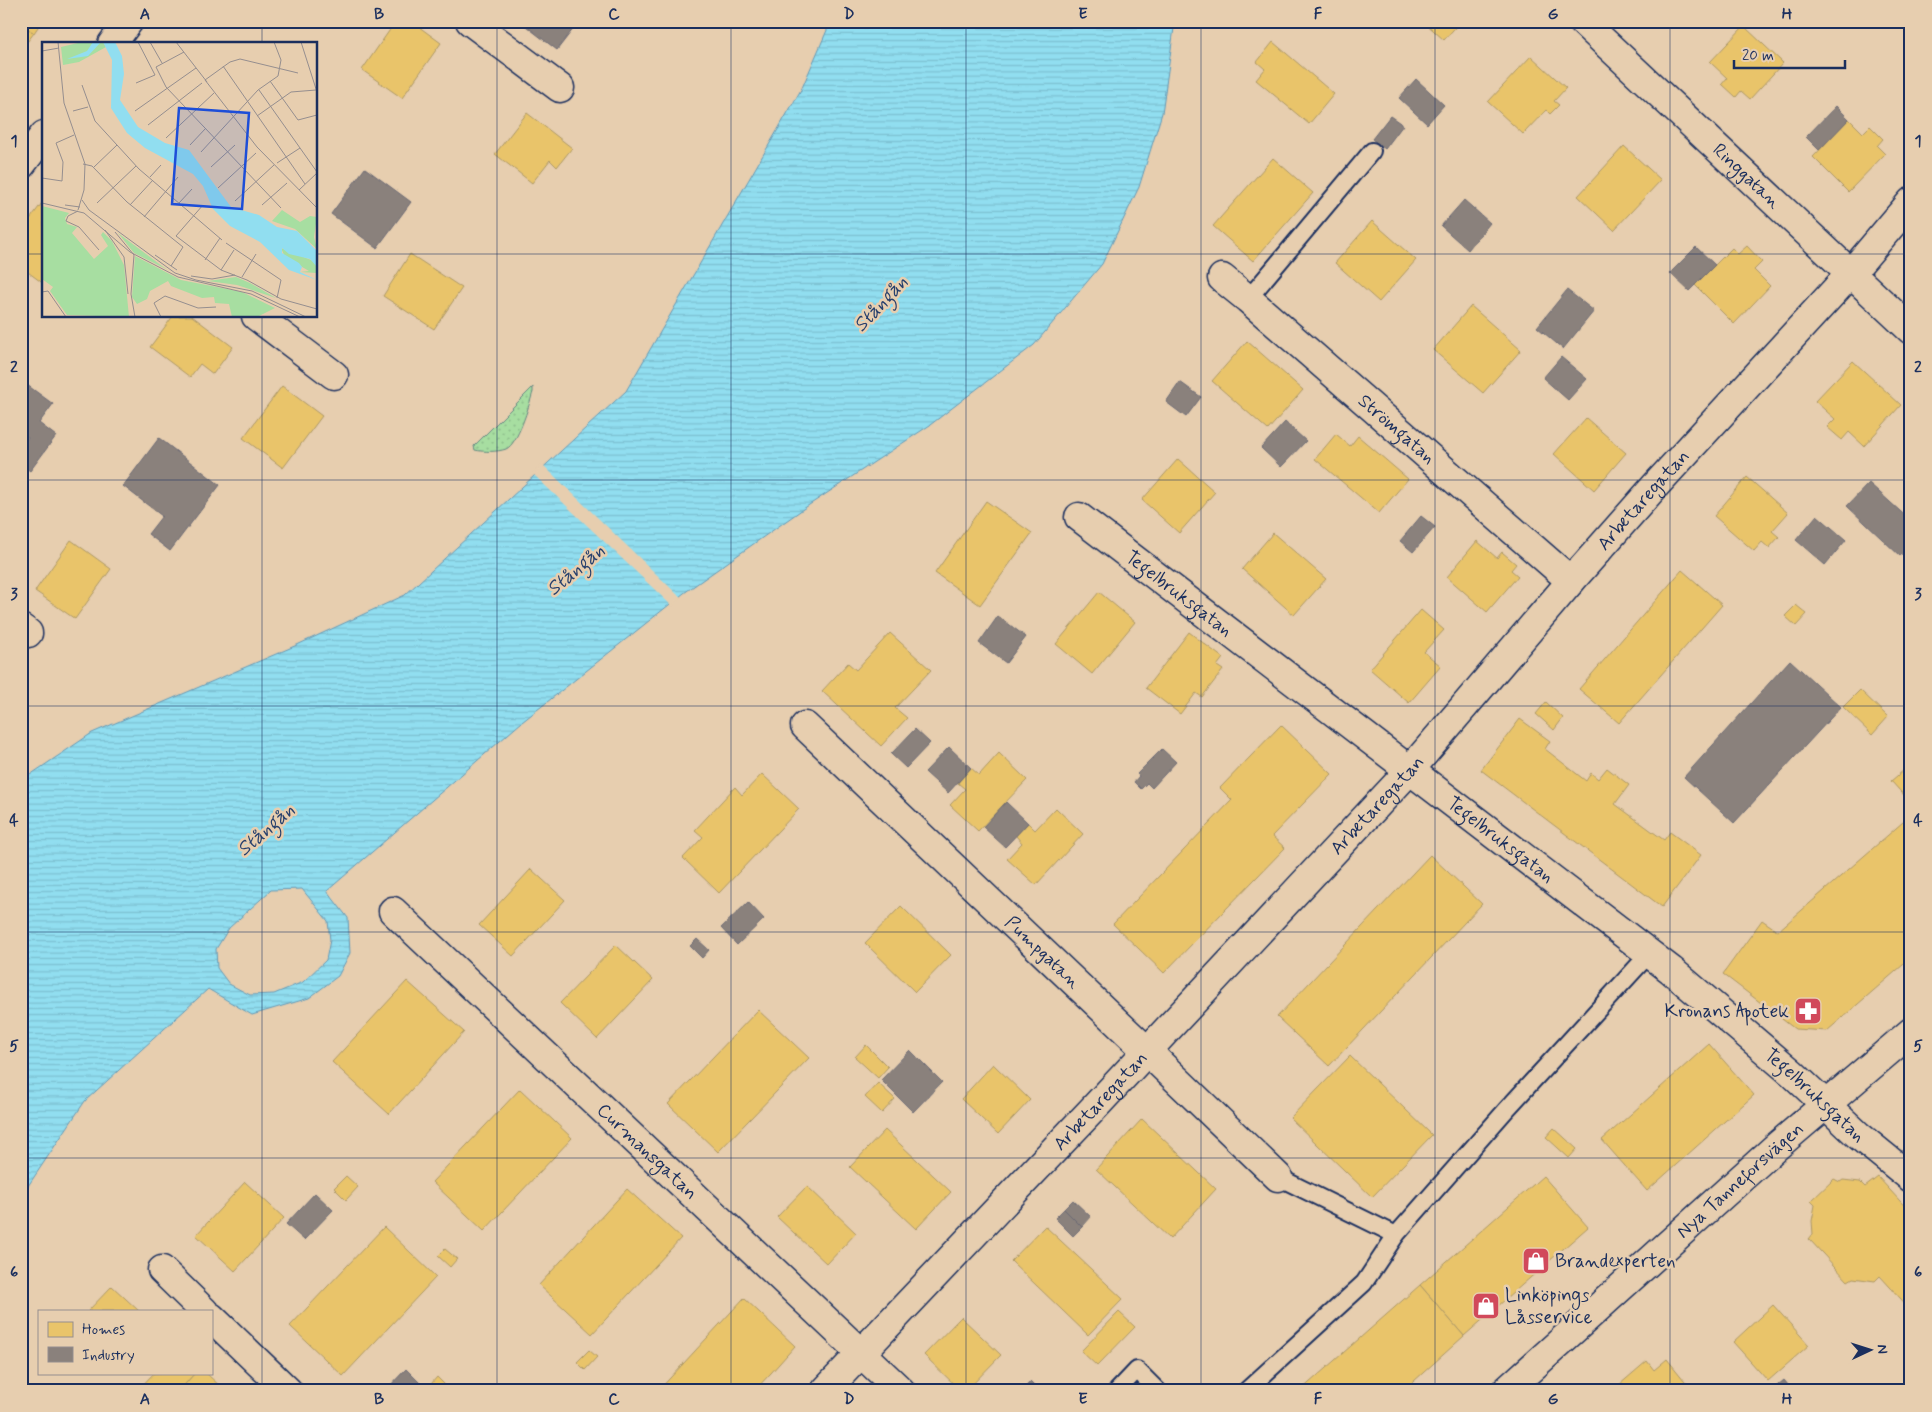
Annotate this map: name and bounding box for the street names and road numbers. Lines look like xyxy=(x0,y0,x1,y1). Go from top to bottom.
street label: Ringgatan xyxy=(1707,137,1786,214)
street label: Strömgatan xyxy=(1353,388,1441,470)
street label: Arbetaregatan xyxy=(1591,444,1695,556)
street label: Tegelbruksgatan xyxy=(1120,545,1238,643)
street label: Arbetaregatan xyxy=(1324,750,1430,860)
street label: Tegelbruksgatan xyxy=(1442,791,1559,889)
street label: Pumpgatan xyxy=(1000,910,1086,994)
street label: Tegelbruksgatan xyxy=(1759,1042,1870,1148)
street label: Arbetaregatan xyxy=(1048,1046,1153,1156)
street label: Curmansgatan xyxy=(592,1098,703,1205)
street label: Nya Tanneforsvägen xyxy=(1671,1116,1809,1244)

